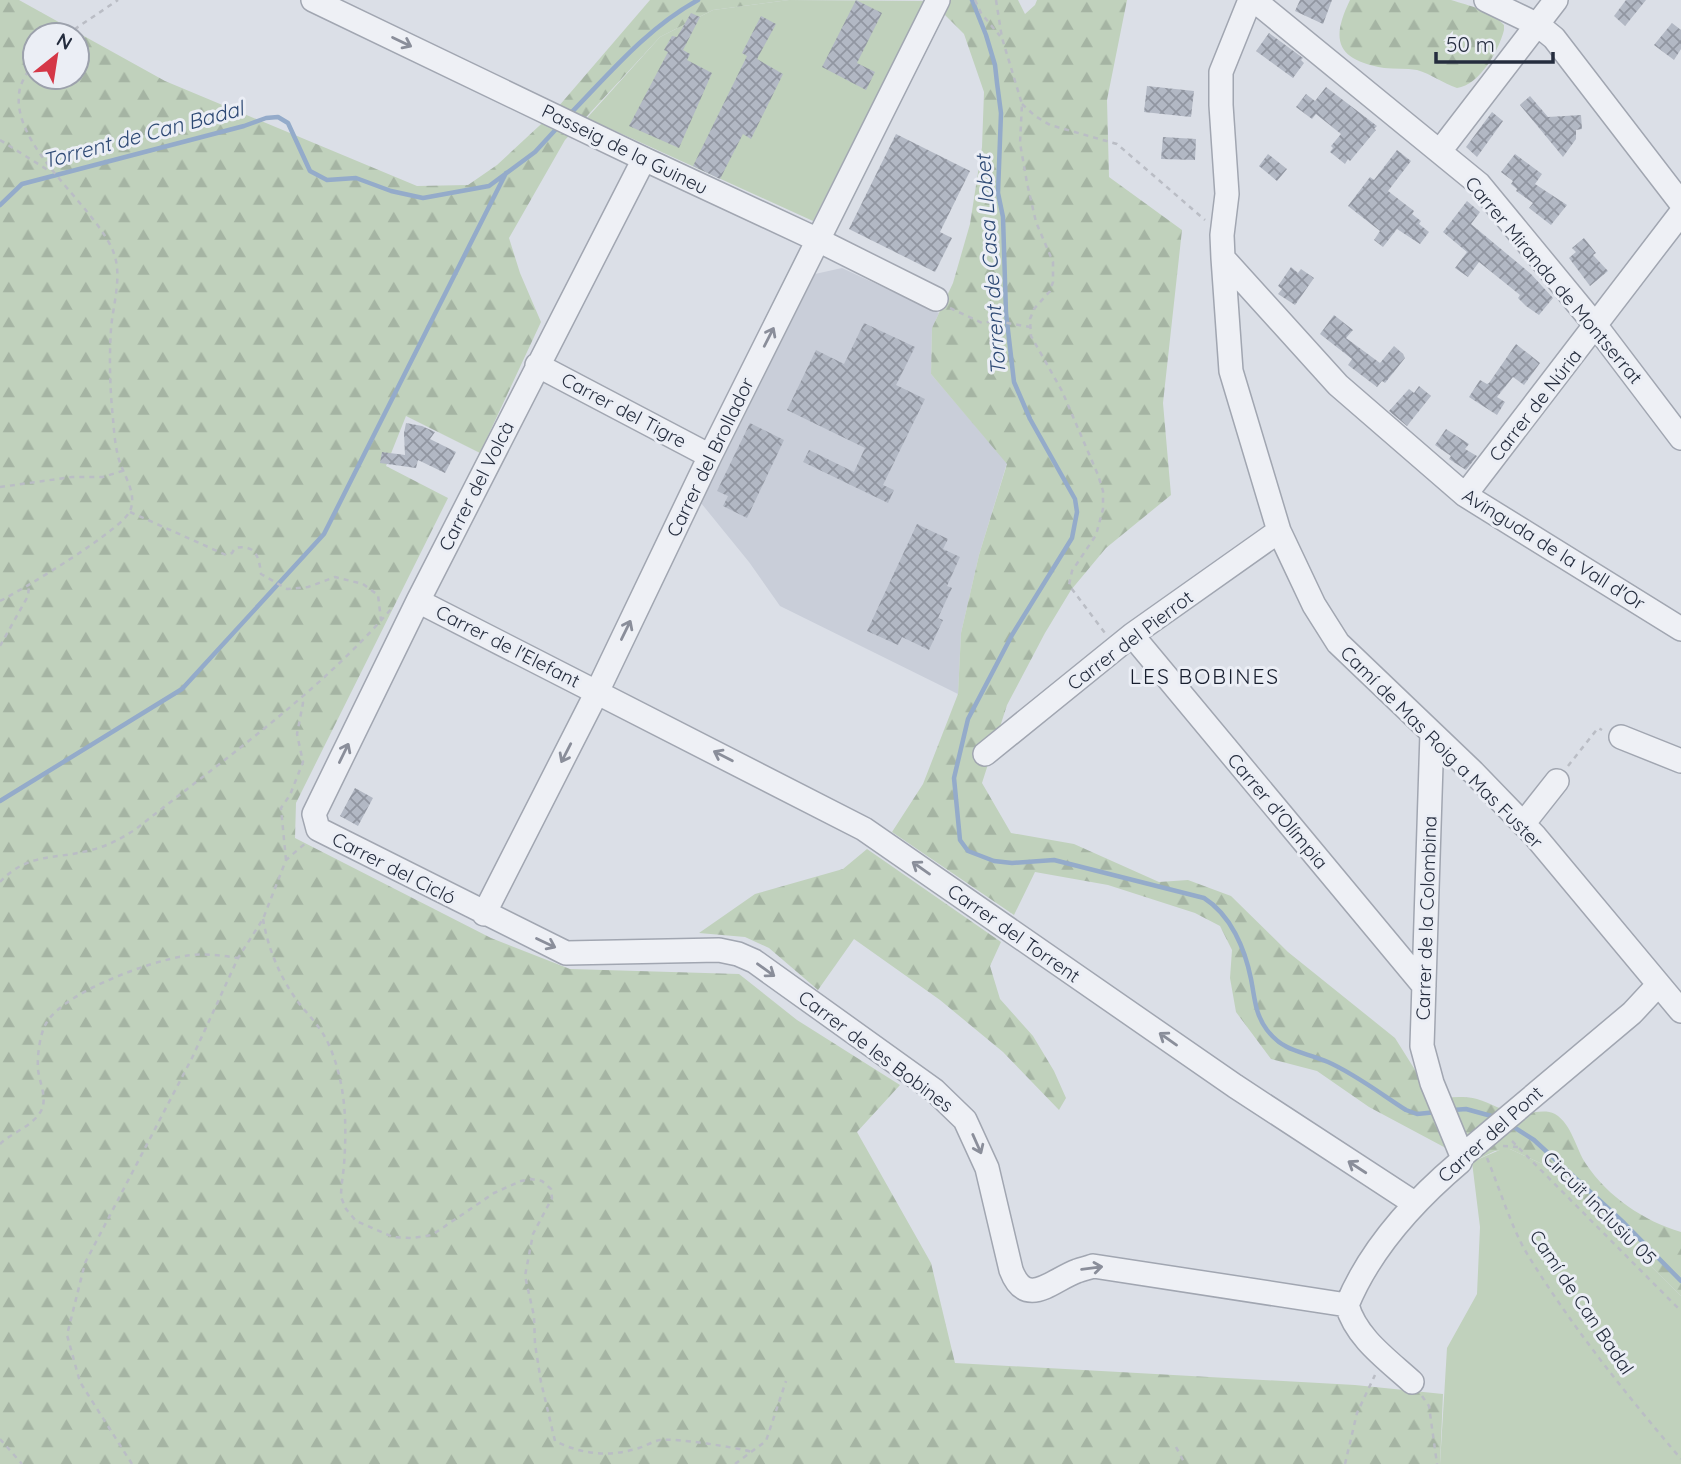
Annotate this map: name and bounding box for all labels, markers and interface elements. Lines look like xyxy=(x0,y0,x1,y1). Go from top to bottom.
north arrow xyxy=(21,21,91,91)
scale bar xyxy=(1436,21,1553,65)
text: N xyxy=(52,27,77,55)
text: 50 m xyxy=(1446,31,1495,57)
one-way arrow xyxy=(391,36,412,49)
water label: Torrent de Can Badal xyxy=(40,94,248,173)
street label: Passeig de la Guineu xyxy=(538,98,712,200)
water label: Torrent de Casa Llobet xyxy=(969,151,1011,376)
street label: Carrer Miranda de Montserrat xyxy=(1460,171,1648,389)
one-way arrow xyxy=(762,328,776,348)
street label: Carrer de Núria xyxy=(1484,344,1586,466)
street label: Carrer del Tigre xyxy=(557,367,691,453)
street label: Carrer del Brollador xyxy=(661,373,759,541)
street label: Carrer del Volcà xyxy=(433,417,519,555)
street label: Avinguda de la Vall d'Or xyxy=(1458,483,1650,615)
street label: Carrer del Pierrot xyxy=(1062,585,1198,695)
street label: Carrer de l'Elefant xyxy=(432,599,584,693)
one-way arrow xyxy=(620,620,634,641)
street label: Camí de Mas Roig a Mas Fuster xyxy=(1336,641,1549,854)
district label: LES BOBINES xyxy=(1130,663,1280,689)
one-way arrow xyxy=(559,742,573,762)
one-way arrow xyxy=(338,743,351,764)
one-way arrow xyxy=(713,748,734,762)
street label: Carrer d'Olímpia xyxy=(1223,748,1333,874)
street label: Carrer de la Colombina xyxy=(1410,815,1442,1021)
street label: Carrer del Cicló xyxy=(328,827,460,909)
one-way arrow xyxy=(911,861,931,875)
street label: Carrer del Torrent xyxy=(943,878,1085,988)
one-way arrow xyxy=(534,937,556,950)
one-way arrow xyxy=(756,962,775,977)
street label: Carrer de les Bobines xyxy=(794,985,958,1117)
one-way arrow xyxy=(1159,1032,1178,1046)
street label: Carrer del Pont xyxy=(1432,1081,1548,1187)
one-way arrow xyxy=(971,1133,984,1154)
street label: Circuit Inclusiu 05 xyxy=(1538,1146,1662,1270)
one-way arrow xyxy=(1347,1159,1367,1173)
street label: Camí de Can Badal xyxy=(1525,1225,1639,1379)
one-way arrow xyxy=(1080,1262,1103,1275)

